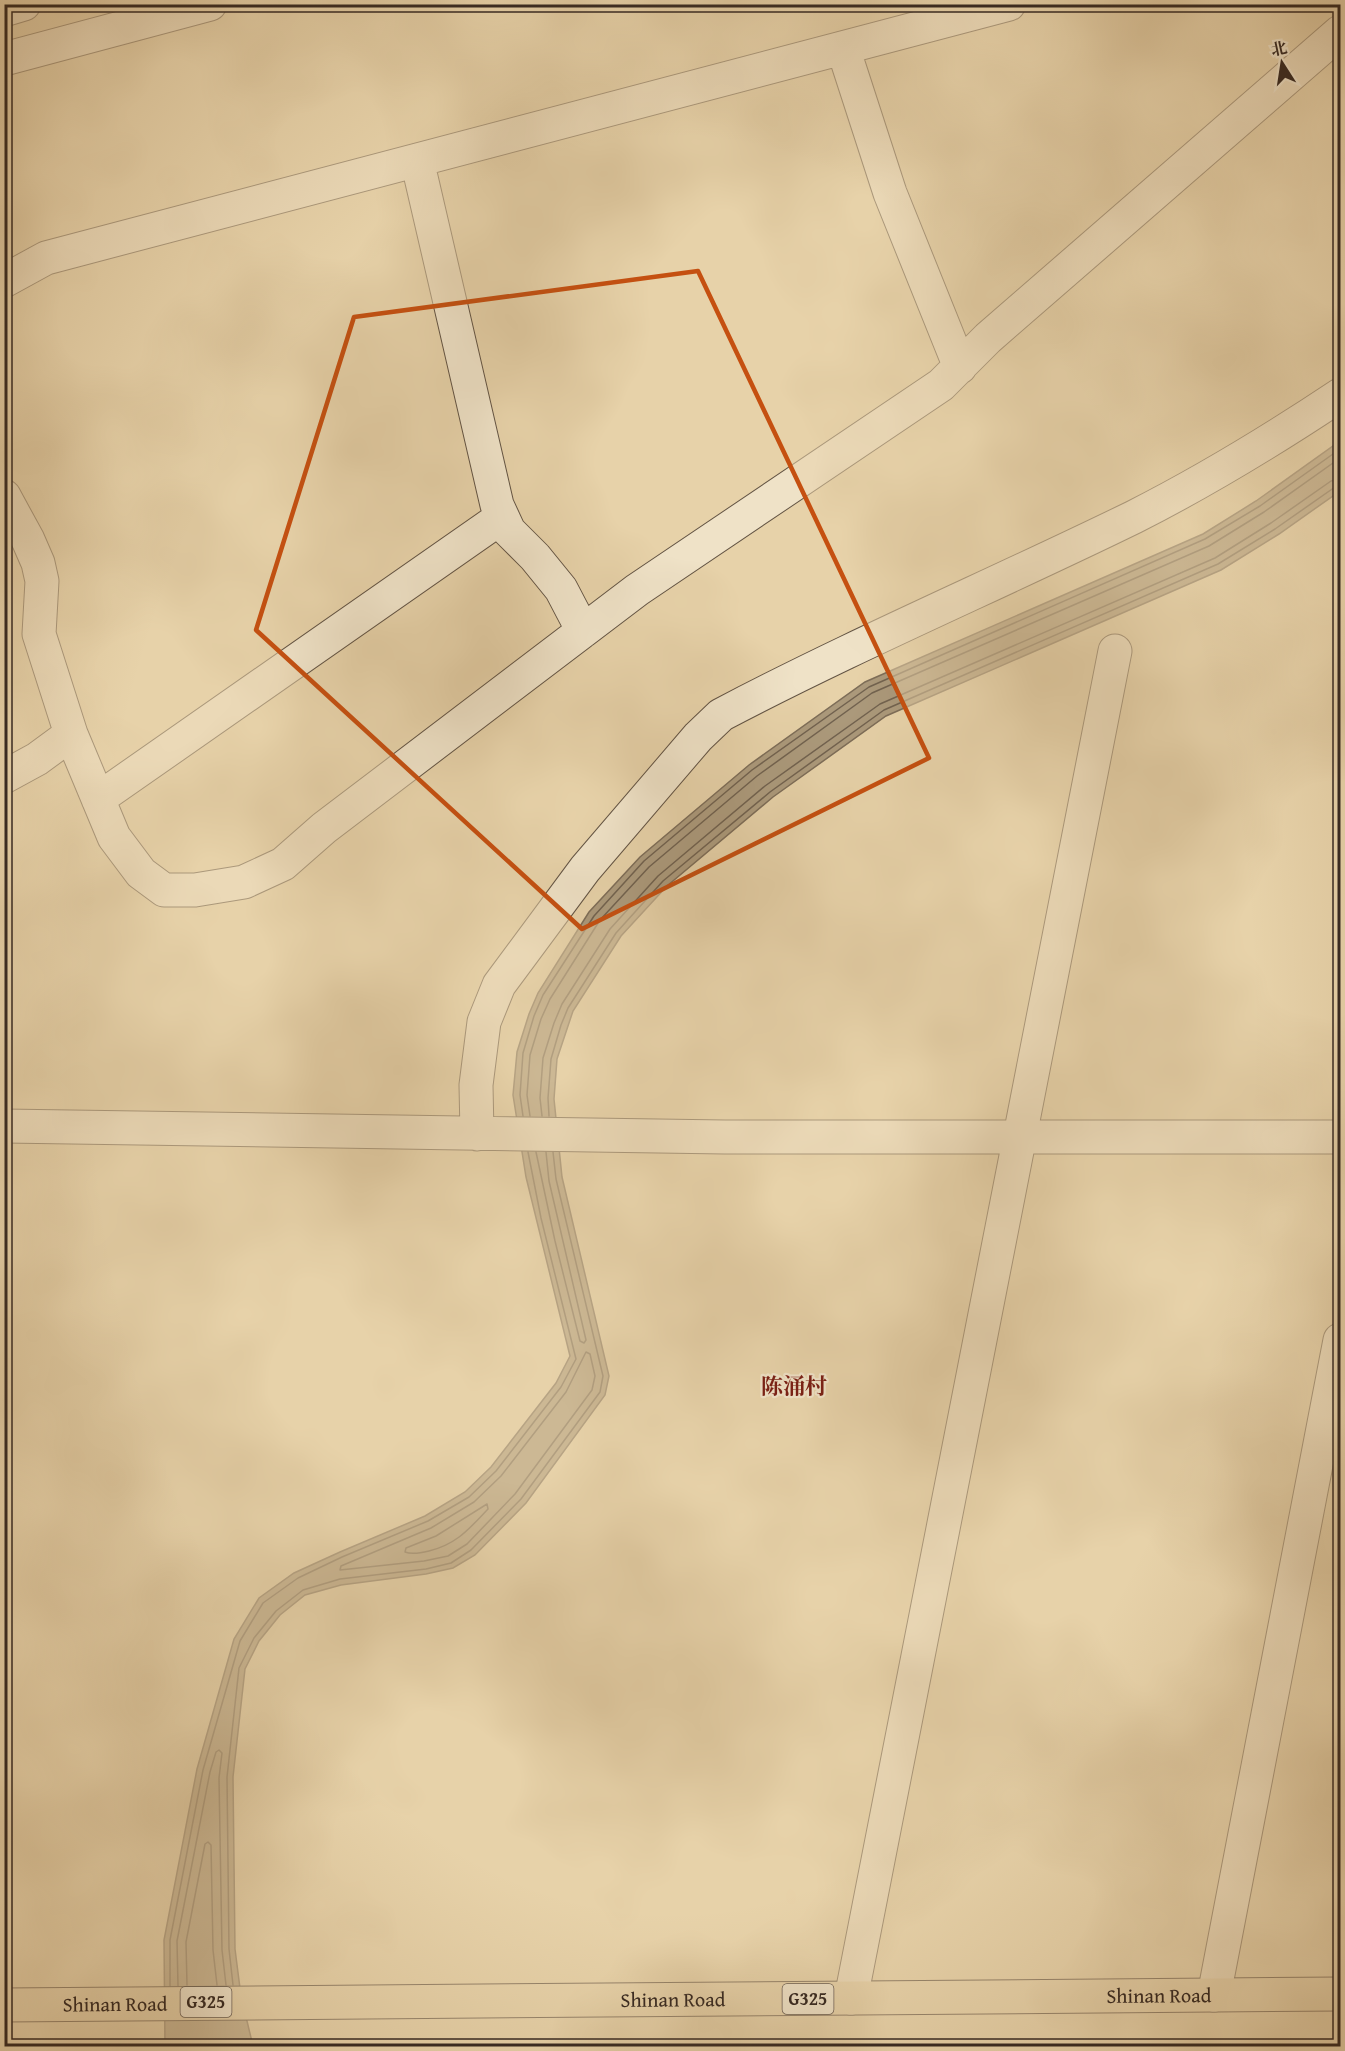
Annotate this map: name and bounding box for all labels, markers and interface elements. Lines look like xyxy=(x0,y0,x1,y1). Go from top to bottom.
north arrow xyxy=(1252,33,1312,93)
text: 北 xyxy=(1269,35,1289,62)
district label: 陈涌村 xyxy=(761,1370,827,1402)
street label: Shinan Road xyxy=(1106,1980,1212,2010)
street label: Shinan Road xyxy=(620,1984,726,2014)
road number: G325 xyxy=(782,1984,834,2014)
road number: G325 xyxy=(180,1987,232,2017)
street label: Shinan Road xyxy=(62,1989,168,2019)

